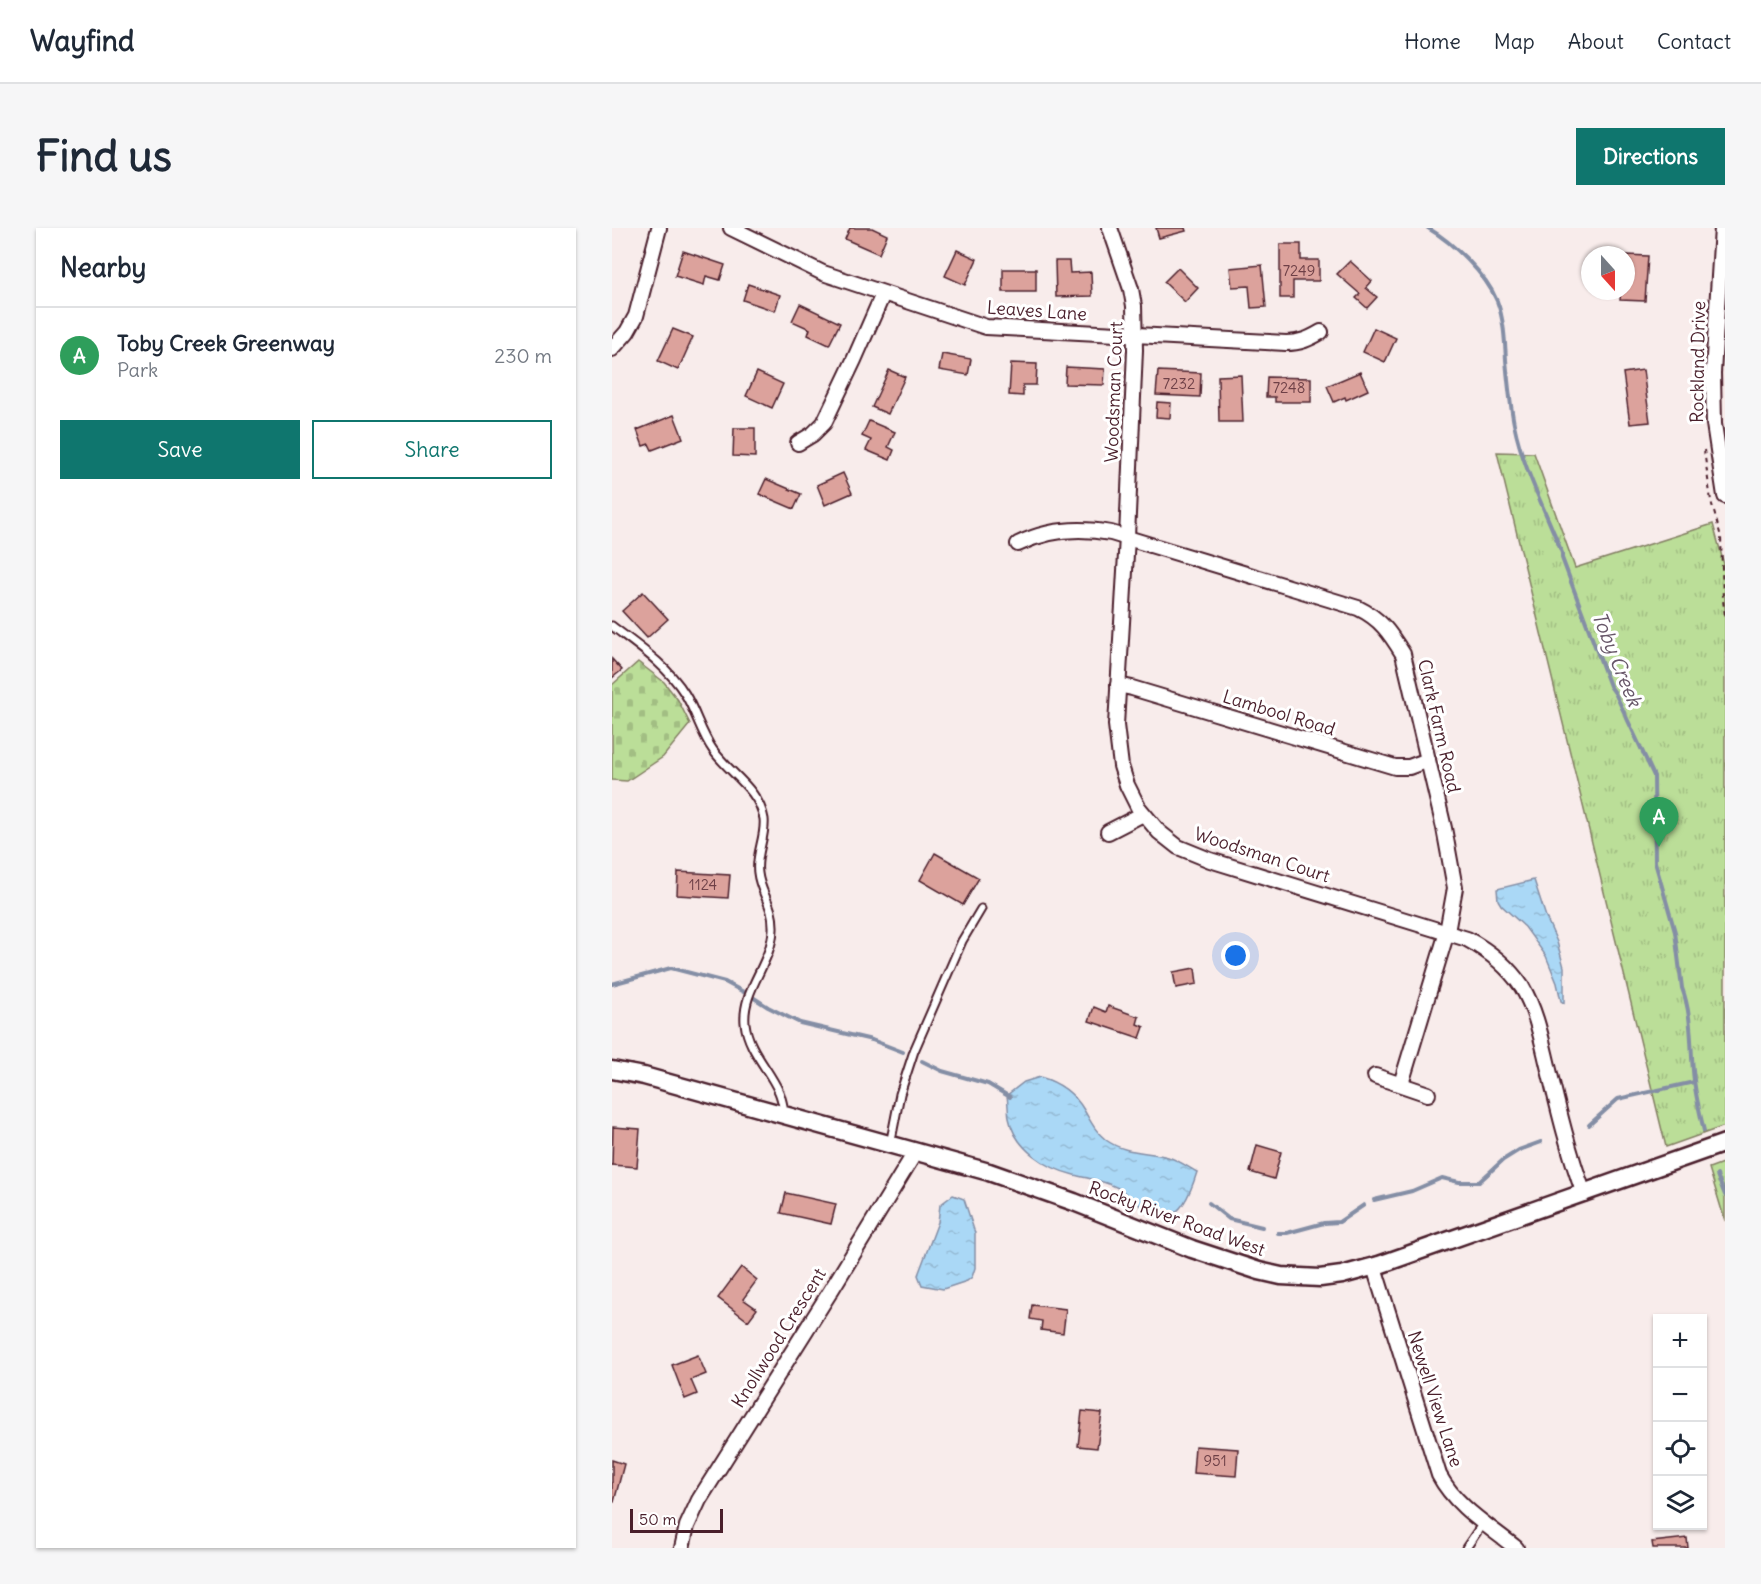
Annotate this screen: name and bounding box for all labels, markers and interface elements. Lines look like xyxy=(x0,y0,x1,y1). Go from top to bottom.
text: Wayfind xyxy=(30,23,134,59)
text: Home xyxy=(1404,28,1461,55)
text: Map xyxy=(1494,28,1535,55)
text: About xyxy=(1568,28,1624,55)
text: Contact xyxy=(1657,28,1731,55)
button: Directions xyxy=(1576,128,1725,185)
text: Find us xyxy=(36,130,172,182)
north arrow xyxy=(1581,246,1635,300)
text: Nearby xyxy=(60,251,146,284)
house number: 7249 xyxy=(1283,261,1315,280)
street label: Leaves Lane xyxy=(986,296,1088,325)
street label: Rockland Drive xyxy=(1685,301,1710,423)
street label: Woodsman Court xyxy=(1100,321,1127,463)
text: Toby Creek Greenway xyxy=(117,329,335,357)
text: A xyxy=(73,343,86,368)
text: 230 m xyxy=(494,343,552,368)
text: Park xyxy=(117,357,158,382)
house number: 7232 xyxy=(1163,374,1195,393)
house number: 7248 xyxy=(1273,378,1305,397)
button: Save xyxy=(60,420,300,479)
button: Share xyxy=(312,420,552,479)
water label: Toby Creek xyxy=(1587,608,1648,711)
street label: Clark Farm Road xyxy=(1413,657,1466,795)
street label: Lambool Road xyxy=(1220,685,1339,741)
pin: A xyxy=(1640,798,1678,847)
street label: Woodsman Court xyxy=(1191,822,1333,887)
house number: 1124 xyxy=(689,875,718,894)
your location xyxy=(1221,941,1250,970)
street label: Rocky River Road West xyxy=(1086,1176,1268,1261)
street label: Knollwood Crescent xyxy=(726,1264,831,1412)
map controls xyxy=(1653,1314,1707,1530)
button: + xyxy=(1653,1314,1707,1368)
street label: Newell View Lane xyxy=(1403,1328,1468,1470)
button: − xyxy=(1653,1368,1707,1422)
button: locate xyxy=(1653,1422,1707,1476)
house number: 951 xyxy=(1203,1451,1227,1470)
button: layers xyxy=(1653,1476,1707,1530)
scale bar xyxy=(630,1506,723,1534)
text: 50 m xyxy=(639,1509,677,1529)

